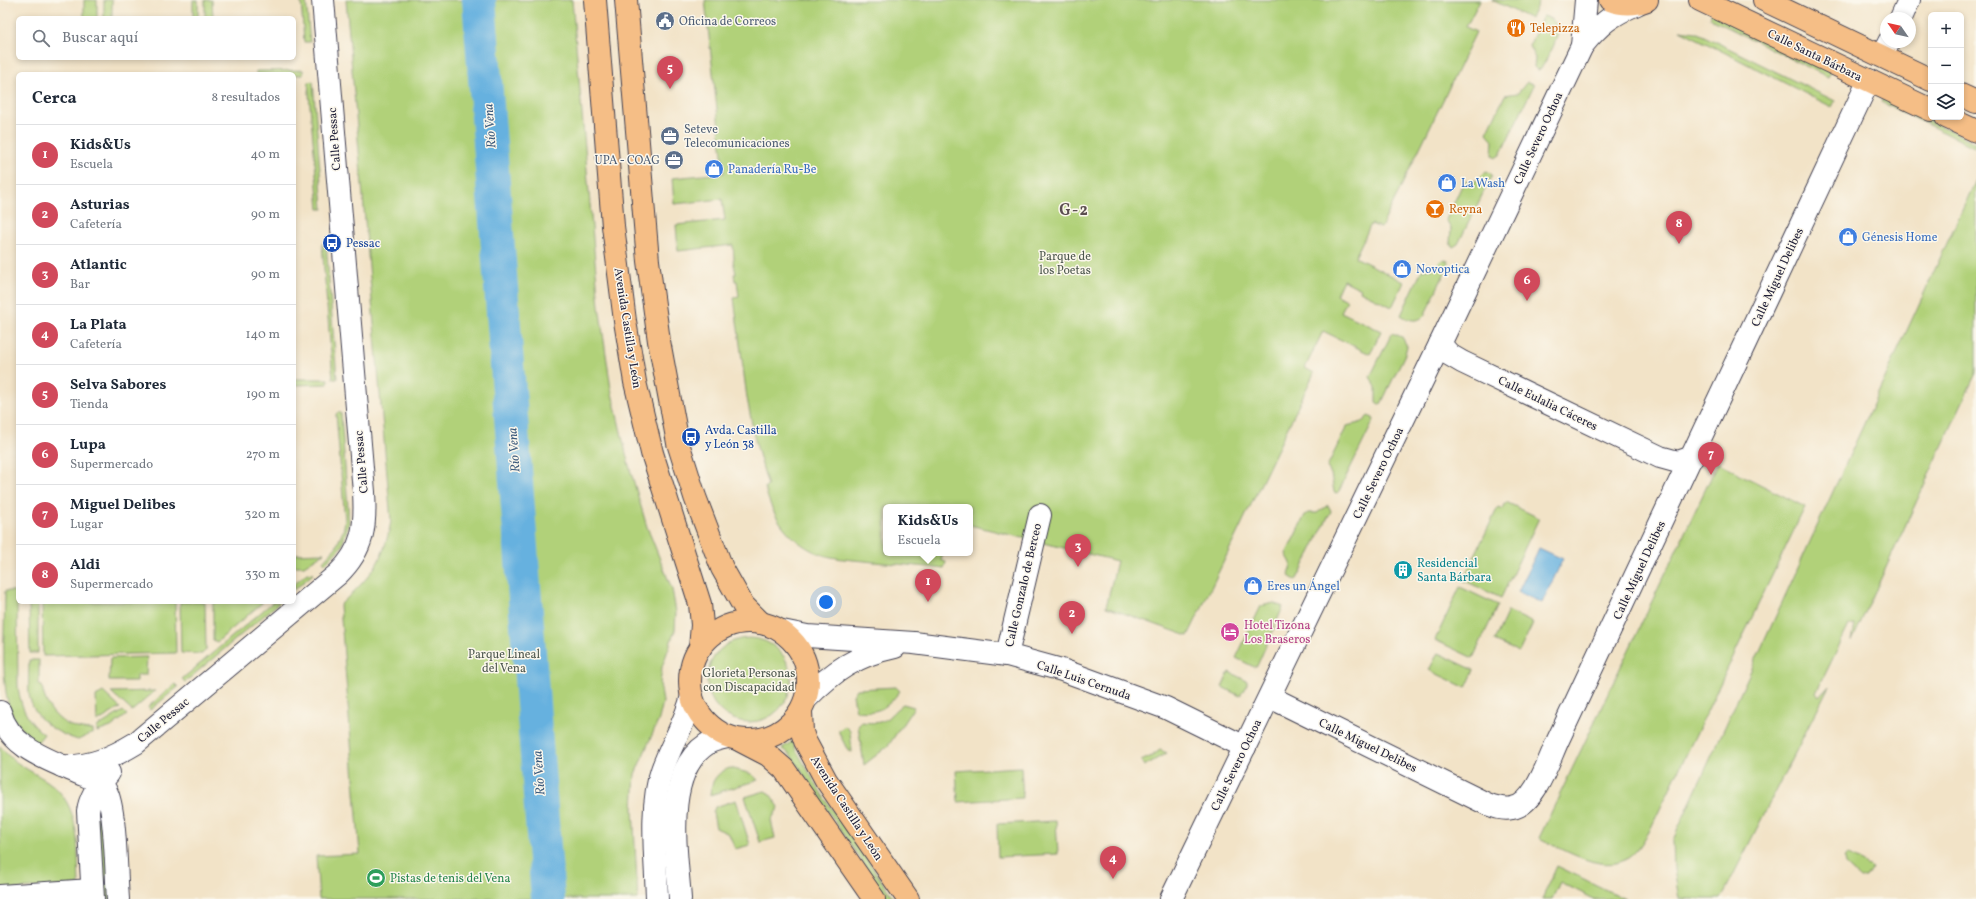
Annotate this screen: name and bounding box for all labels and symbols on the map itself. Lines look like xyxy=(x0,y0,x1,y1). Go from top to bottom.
public building icon: Oficina de Correos xyxy=(654,10,676,32)
north arrow xyxy=(1880,12,1916,48)
place label: Oficina de Correos xyxy=(679,14,776,30)
restaurant icon: Telepizza xyxy=(1505,17,1527,39)
place label: Telepizza xyxy=(1530,21,1580,37)
street label: Calle Santa Bárbara xyxy=(1765,26,1865,86)
pin: 5 xyxy=(657,56,683,89)
street label: Calle Severo Ochoa xyxy=(1510,90,1567,187)
water label: Río Vena xyxy=(480,103,502,149)
street label: Calle Pessac xyxy=(325,107,345,171)
place label: Seteve Telecomunicaciones xyxy=(684,122,790,152)
office icon: Seteve Telecomunicaciones xyxy=(659,125,681,147)
office icon: UPA - COAG xyxy=(663,149,685,171)
place label: UPA - COAG xyxy=(595,153,660,169)
shop icon: Panadería Ru-Be xyxy=(703,158,725,180)
place label: Panadería Ru-Be xyxy=(728,162,817,178)
shop icon: La Wash xyxy=(1436,172,1458,194)
place label: La Wash xyxy=(1461,176,1505,192)
bar icon: Reyna xyxy=(1424,198,1446,220)
district label: G-2 xyxy=(1059,200,1089,222)
place label: Reyna xyxy=(1449,202,1482,218)
pin: 8 xyxy=(1666,211,1692,244)
street label: Calle Miguel Delibes xyxy=(1748,225,1808,330)
shop icon: Génesis Home xyxy=(1837,226,1859,248)
place label: Génesis Home xyxy=(1862,230,1938,246)
bus stop icon: Pessac xyxy=(321,232,343,254)
place label: Pessac xyxy=(346,236,380,252)
park label: Parque de los Poetas xyxy=(1039,249,1091,279)
shop icon: Novoptica xyxy=(1391,258,1413,280)
place label: Novoptica xyxy=(1416,262,1470,278)
street label: Avenida Castilla y León xyxy=(610,267,644,390)
pin: 6 xyxy=(1514,268,1540,301)
street label: Calle Eulalia Cáceres xyxy=(1495,373,1600,435)
place label: Avda. Castilla y León 38 xyxy=(705,423,777,453)
street label: Calle Severo Ochoa xyxy=(1350,425,1408,522)
bus stop icon: Avda. Castilla y León 38 xyxy=(680,426,702,448)
water label: Río Vena xyxy=(504,427,526,473)
street label: Calle Pessac xyxy=(351,430,373,494)
pin: 7 xyxy=(1698,442,1724,475)
street label: Calle Miguel Delibes xyxy=(1610,518,1670,623)
street label: Calle Gonzalo de Berceo xyxy=(1002,522,1046,649)
pin: 3 xyxy=(1065,534,1091,567)
place label: Residencial Santa Bárbara xyxy=(1417,556,1491,586)
building icon: Residencial Santa Bárbara xyxy=(1392,559,1414,581)
pin: 1 xyxy=(915,569,941,602)
shop icon: Eres un Ángel xyxy=(1242,575,1264,597)
place label: Eres un Ángel xyxy=(1267,578,1340,595)
your location xyxy=(816,592,836,612)
pin: 2 xyxy=(1059,601,1085,634)
place label: Hotel Tizona Los Braseros xyxy=(1244,618,1311,648)
hotel icon: Hotel Tizona Los Braseros xyxy=(1219,621,1241,643)
park label: Parque Lineal del Vena xyxy=(468,647,540,677)
street label: Calle Luis Cernuda xyxy=(1034,657,1133,705)
park label: Glorieta Personas con Discapacidad xyxy=(703,666,795,696)
street label: Calle Pessac xyxy=(134,694,193,747)
street label: Calle Miguel Delibes xyxy=(1316,715,1419,777)
street label: Calle Severo Ochoa xyxy=(1208,717,1266,814)
water label: Río Vena xyxy=(529,750,551,796)
street label: Avenida Castilla y León xyxy=(806,753,886,864)
pin: 4 xyxy=(1100,846,1126,879)
sports icon: Pistas de tenis del Vena xyxy=(365,867,387,889)
place label: Pistas de tenis del Vena xyxy=(390,871,510,887)

